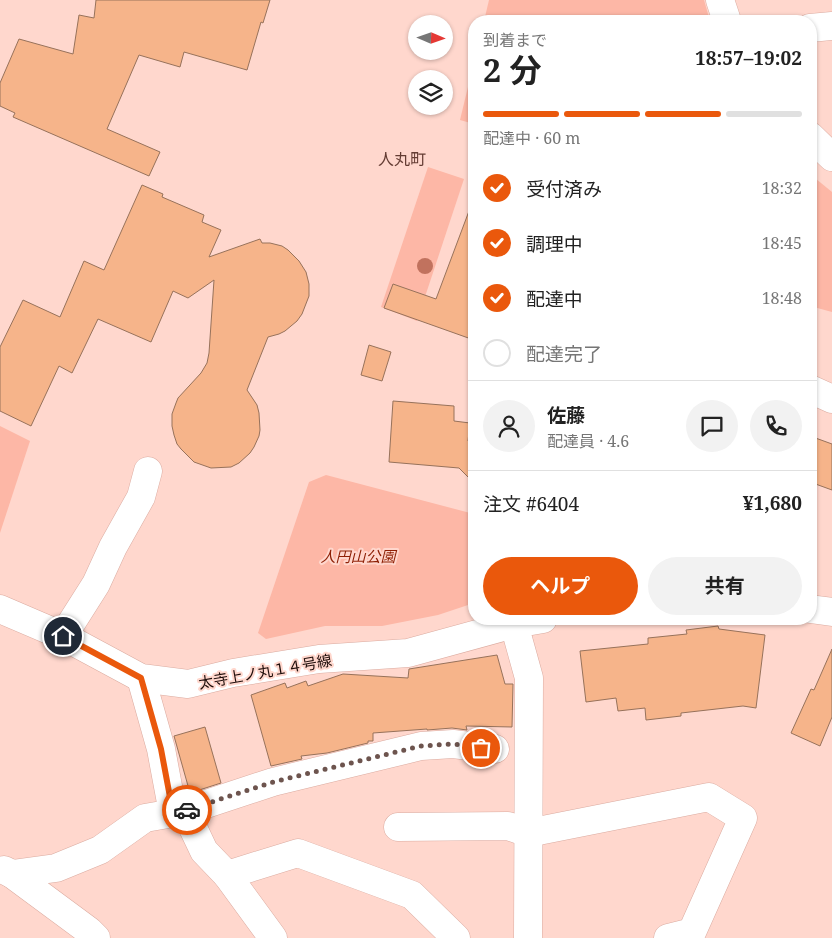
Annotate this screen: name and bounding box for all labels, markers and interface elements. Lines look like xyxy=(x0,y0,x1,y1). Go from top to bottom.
north arrow xyxy=(408,15,452,60)
map controls xyxy=(408,15,453,115)
text: 到着まで xyxy=(483,29,547,51)
text: 18:57–19:02 xyxy=(695,45,802,71)
text: 2 分 xyxy=(483,48,541,91)
button: layers xyxy=(408,70,453,115)
text: 配達中 · 60 m xyxy=(483,127,581,149)
district label: 人丸町 xyxy=(378,148,426,170)
icon: check xyxy=(483,174,511,202)
text: 受付済み xyxy=(526,176,602,202)
text: 18:32 xyxy=(762,177,802,199)
icon: check xyxy=(483,229,511,257)
text: 調理中 xyxy=(526,231,583,257)
text: 18:45 xyxy=(762,232,802,254)
icon: check xyxy=(483,284,511,312)
text: 配達中 xyxy=(526,286,583,312)
text: 18:48 xyxy=(762,287,802,309)
text: 配達完了 xyxy=(526,341,602,367)
button: person xyxy=(483,400,535,452)
button: chat xyxy=(686,400,738,452)
button: phone xyxy=(750,400,802,452)
text: 佐藤 xyxy=(547,402,585,428)
text: 配達員 · 4.6 xyxy=(547,430,629,452)
text: ¥1,680 xyxy=(743,490,802,516)
text: 注文 #6404 xyxy=(483,491,579,517)
park label: 人円山公園 xyxy=(320,546,397,566)
button: ヘルプ xyxy=(483,557,638,615)
button: 共有 xyxy=(648,557,802,615)
pin xyxy=(42,615,84,657)
icon: home xyxy=(49,622,77,650)
street label: 太寺上ノ丸１４号線 xyxy=(197,649,333,693)
pin xyxy=(460,727,502,769)
icon: bag xyxy=(467,734,495,762)
courier xyxy=(162,785,212,835)
icon: car xyxy=(173,796,201,824)

